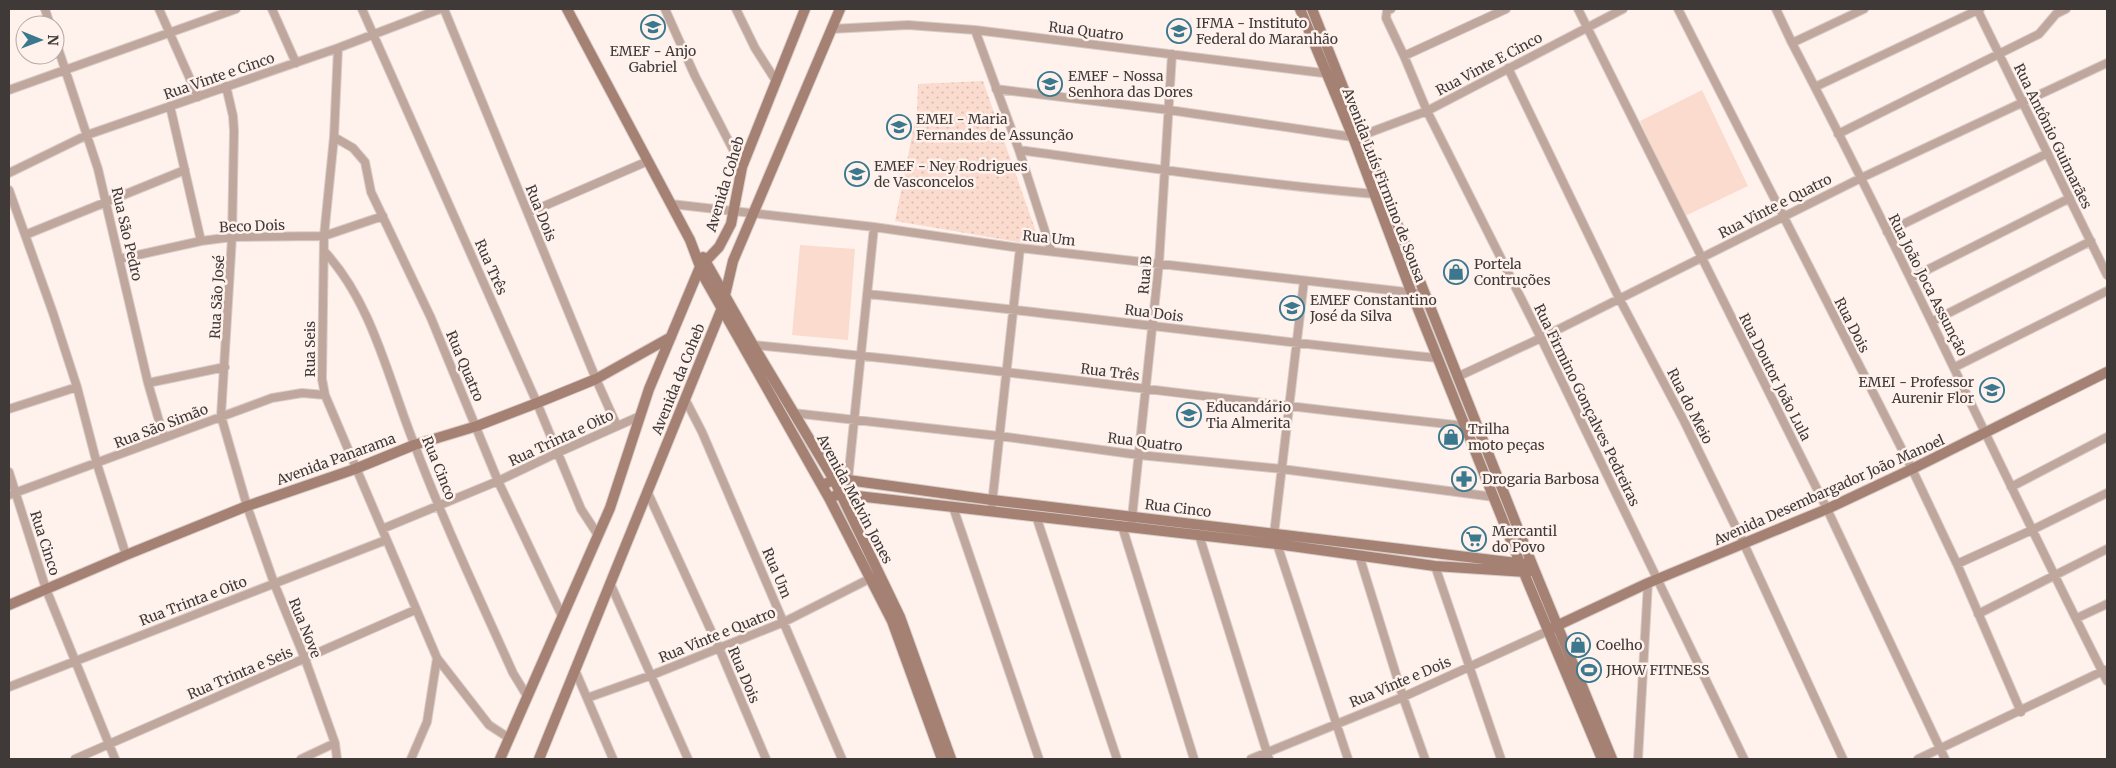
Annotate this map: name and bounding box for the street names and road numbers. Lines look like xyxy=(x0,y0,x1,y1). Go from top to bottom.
street label: Rua Quatro xyxy=(1048,17,1124,45)
street label: Rua Vinte E Cinco xyxy=(1433,28,1545,100)
street label: Rua Vinte e Cinco xyxy=(161,49,277,103)
street label: Rua Antônio Guimarães xyxy=(2010,60,2096,212)
street label: Avenida Luís Firmino de Sousa xyxy=(1338,84,1430,285)
street label: Avenida Coheb xyxy=(702,134,748,235)
street label: Rua Vinte e Quatro xyxy=(1715,170,1835,242)
street label: Rua Dois xyxy=(522,182,561,244)
street label: Rua São Pedro xyxy=(107,185,147,283)
street label: Rua João Joca Assunção xyxy=(1884,211,1972,359)
street label: Beco Dois xyxy=(219,216,285,236)
street label: Rua Um xyxy=(1022,226,1076,250)
street label: Rua Três xyxy=(471,236,511,298)
street label: Rua São José xyxy=(206,255,228,339)
street label: Rua B xyxy=(1134,255,1156,295)
street label: Rua Dois xyxy=(1830,294,1874,356)
street label: Rua Dois xyxy=(1123,300,1185,326)
street label: Rua Firmino Gonçalves Pedreiras xyxy=(1530,301,1644,509)
street label: Rua Doutor João Lula xyxy=(1735,310,1815,444)
street label: Rua Seis xyxy=(301,321,319,377)
street label: Avenida da Coheb xyxy=(647,321,709,438)
street label: Rua Quatro xyxy=(442,328,488,404)
street label: Rua Três xyxy=(1080,359,1141,385)
street label: Rua do Meio xyxy=(1663,365,1717,447)
street label: Rua São Simão xyxy=(112,400,210,452)
street label: Rua Trinta e Oito xyxy=(506,406,616,470)
street label: Rua Quatro xyxy=(1107,428,1183,456)
street label: Avenida Panarama xyxy=(273,429,398,489)
street label: Avenida Melvin Jones xyxy=(813,430,897,567)
street label: Avenida Desembargador João Manoel xyxy=(1710,431,1948,550)
street label: Rua Cinco xyxy=(418,434,460,502)
street label: Rua Cinco xyxy=(1144,495,1212,521)
street label: Rua Cinco xyxy=(26,508,64,578)
street label: Rua Um xyxy=(758,545,796,601)
street label: Rua Trinta e Oito xyxy=(137,572,249,630)
street label: Rua Nove xyxy=(285,595,325,661)
street label: Rua Vinte e Quatro xyxy=(656,603,778,667)
street label: Rua Trinta e Seis xyxy=(184,643,296,703)
street label: Rua Dois xyxy=(724,644,764,706)
street label: Rua Vinte e Dois xyxy=(1346,652,1454,712)

